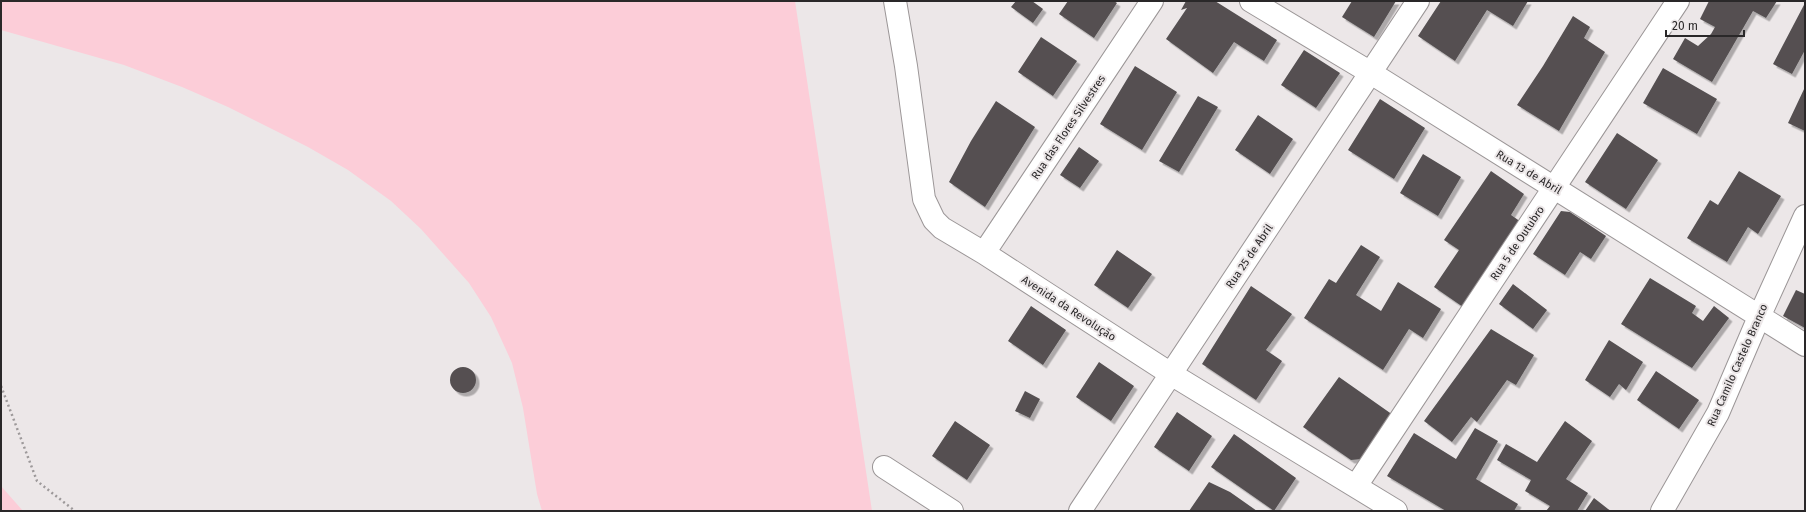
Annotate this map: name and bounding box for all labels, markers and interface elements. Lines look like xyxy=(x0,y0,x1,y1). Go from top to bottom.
scale bar xyxy=(1666,12,1744,38)
text: 20 m xyxy=(1672,19,1698,33)
street label: Rua das Flores Silvestres xyxy=(1029,73,1108,182)
street label: Rua 13 de Abril xyxy=(1494,148,1564,197)
street label: Rua 5 de Outubro xyxy=(1488,204,1547,283)
street label: Rua 25 de Abril xyxy=(1223,222,1276,291)
street label: Avenida da Revolução xyxy=(1019,273,1118,344)
street label: Rua Camilo Castelo Branco xyxy=(1705,302,1770,429)

